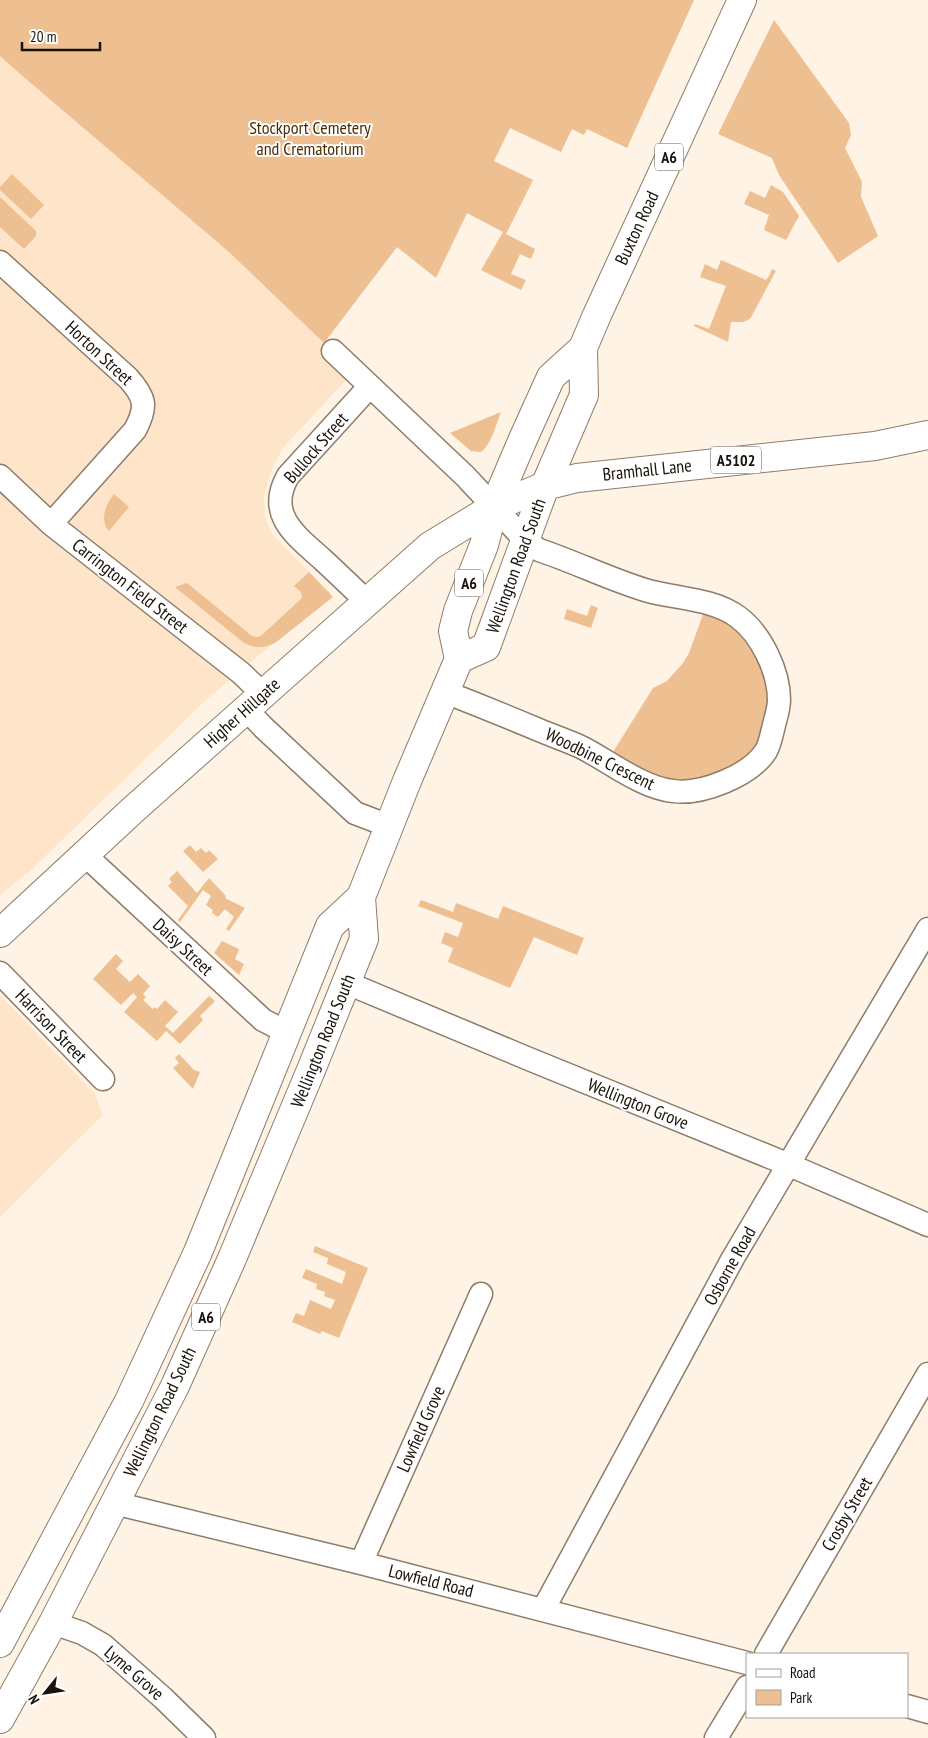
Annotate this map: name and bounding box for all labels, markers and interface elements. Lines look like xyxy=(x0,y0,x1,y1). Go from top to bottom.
scale bar xyxy=(22,20,100,52)
text: 20 m xyxy=(30,27,56,46)
park label: Stockport Cemetery and Crematorium xyxy=(249,116,371,160)
road number: A6 xyxy=(655,144,683,170)
street label: Buxton Road xyxy=(609,187,664,268)
street label: Horton Street xyxy=(61,315,138,390)
street label: Bullock Street xyxy=(279,407,353,488)
road number: A5102 xyxy=(711,446,761,474)
street label: Bramhall Lane xyxy=(601,453,693,486)
street label: Wellington Road South xyxy=(480,495,551,636)
street label: Carrington Field Street xyxy=(68,533,193,638)
road number: A6 xyxy=(455,570,483,596)
street label: Higher Hillgate xyxy=(199,672,285,753)
street label: Woodbine Crescent xyxy=(542,722,659,795)
street label: Daisy Street xyxy=(148,913,218,980)
street label: Wellington Road South xyxy=(285,971,360,1111)
street label: Harrison Street xyxy=(11,984,92,1067)
street label: Wellington Grove xyxy=(584,1073,692,1134)
street label: Osborne Road xyxy=(699,1222,761,1309)
road number: A6 xyxy=(192,1304,220,1330)
street label: Wellington Road South xyxy=(118,1343,201,1481)
street label: Lowfield Grove xyxy=(391,1382,450,1475)
street label: Crosby Street xyxy=(816,1473,877,1555)
street label: Lowfield Road xyxy=(386,1559,476,1602)
street label: Lyme Grove xyxy=(100,1640,169,1705)
legend xyxy=(746,1653,908,1718)
text: Road xyxy=(790,1663,816,1682)
north arrow xyxy=(20,1668,70,1718)
text: Park xyxy=(790,1688,812,1707)
text: N xyxy=(24,1692,43,1707)

